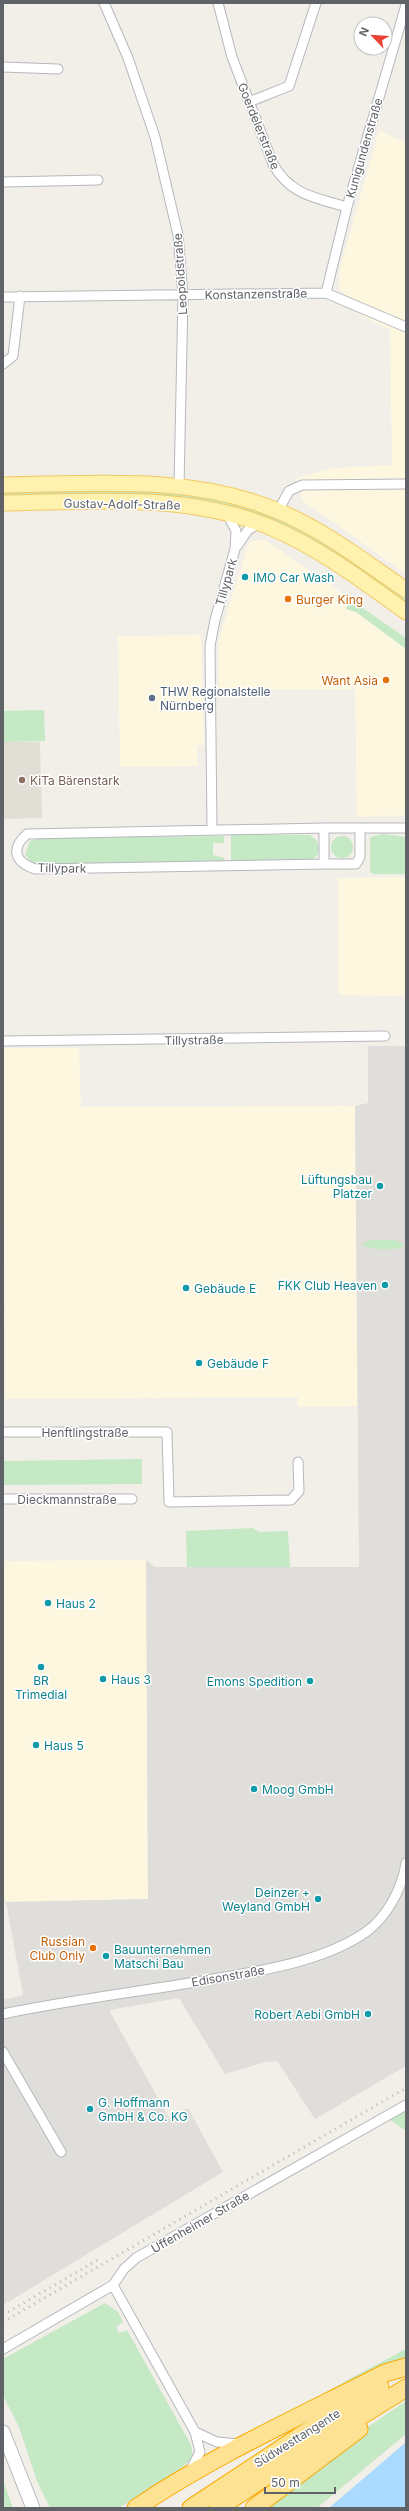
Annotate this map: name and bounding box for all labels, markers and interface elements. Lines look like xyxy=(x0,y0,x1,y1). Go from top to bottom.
north arrow xyxy=(353,16,393,56)
text: N xyxy=(356,25,372,39)
street label: Goerdelerstraße xyxy=(235,80,283,172)
street label: Kunigundenstraße xyxy=(343,96,385,200)
street label: Leopoldstraße xyxy=(170,233,190,315)
street label: Konstanzenstraße xyxy=(205,286,307,302)
street label: Gustav-Adolf-Straße xyxy=(63,495,181,513)
street label: Tillypark xyxy=(212,556,240,608)
place label: IMO Car Wash xyxy=(253,570,334,585)
marker: IMO Car Wash xyxy=(240,572,250,582)
place label: Burger King xyxy=(296,592,363,607)
marker: Burger King xyxy=(283,594,293,604)
place label: Want Asia xyxy=(321,673,378,688)
marker: Want Asia xyxy=(381,675,391,685)
place label: THW Regionalstelle Nürnberg xyxy=(160,684,271,713)
marker: THW Regionalstelle Nürnberg xyxy=(147,693,157,703)
place label: KiTa Bärenstark xyxy=(30,773,120,788)
marker: KiTa Bärenstark xyxy=(17,775,27,785)
street label: Tillypark xyxy=(37,860,87,876)
street label: Tillystraße xyxy=(164,1032,224,1048)
place label: Lüftungsbau Platzer xyxy=(301,1172,372,1201)
marker: Lüftungsbau Platzer xyxy=(375,1181,385,1191)
place label: FKK Club Heaven xyxy=(278,1278,377,1293)
marker: FKK Club Heaven xyxy=(380,1280,390,1290)
place label: Gebäude E xyxy=(194,1281,256,1296)
marker: Gebäude E xyxy=(181,1283,191,1293)
place label: Gebäude F xyxy=(207,1356,269,1371)
marker: Gebäude F xyxy=(194,1358,204,1368)
street label: Henftlingstraße xyxy=(41,1425,129,1440)
street label: Dieckmannstraße xyxy=(17,1492,117,1507)
place label: Haus 2 xyxy=(56,1596,96,1611)
marker: Haus 2 xyxy=(43,1598,53,1608)
marker: BR Trimedial xyxy=(36,1662,46,1672)
place label: Haus 3 xyxy=(111,1672,151,1687)
place label: BR Trimedial xyxy=(15,1673,67,1702)
marker: Haus 3 xyxy=(98,1674,108,1684)
place label: Emons Spedition xyxy=(207,1674,302,1689)
marker: Emons Spedition xyxy=(305,1676,315,1686)
place label: Haus 5 xyxy=(44,1738,84,1753)
marker: Haus 5 xyxy=(31,1740,41,1750)
place label: Moog GmbH xyxy=(262,1782,334,1797)
marker: Moog GmbH xyxy=(249,1784,259,1794)
place label: Deinzer + Weyland GmbH xyxy=(222,1885,310,1914)
marker: Deinzer + Weyland GmbH xyxy=(313,1894,323,1904)
place label: Russian Club Only xyxy=(30,1934,85,1963)
place label: Bauunternehmen Matschi Bau xyxy=(114,1942,211,1971)
marker: Russian Club Only xyxy=(88,1943,98,1953)
marker: Bauunternehmen Matschi Bau xyxy=(101,1951,111,1961)
street label: Edisonstraße xyxy=(190,1962,266,1990)
place label: Robert Aebi GmbH xyxy=(254,2007,360,2022)
marker: Robert Aebi GmbH xyxy=(363,2009,373,2019)
place label: G. Hoffmann GmbH & Co. KG xyxy=(98,2095,188,2124)
marker: G. Hoffmann GmbH & Co. KG xyxy=(85,2104,95,2114)
street label: Uffenheimer Straße xyxy=(148,2188,252,2256)
street label: Südwesttangente xyxy=(251,2405,343,2471)
scale bar xyxy=(265,2469,335,2495)
text: 50 m xyxy=(271,2475,300,2490)

